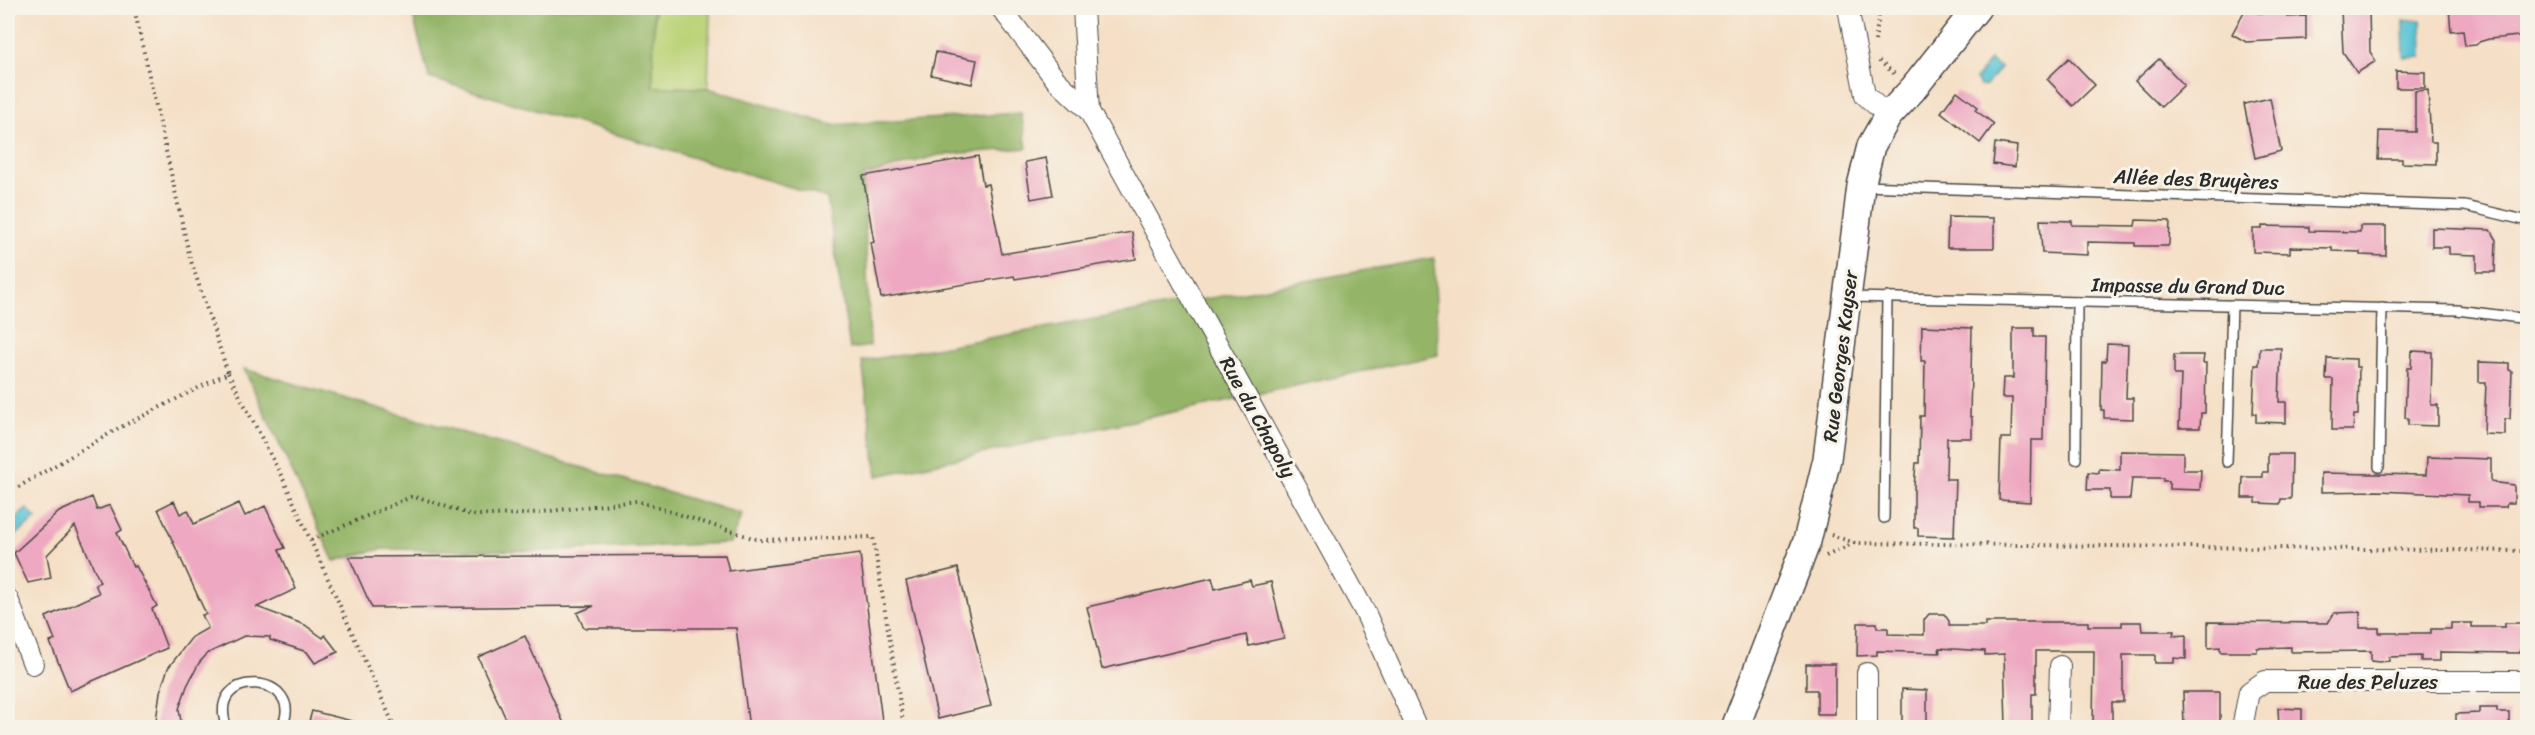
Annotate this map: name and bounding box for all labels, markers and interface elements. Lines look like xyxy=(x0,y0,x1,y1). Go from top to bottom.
street label: Allée des Bruyères xyxy=(2112,159,2280,200)
street label: Rue Georges Kayser xyxy=(1813,267,1868,444)
street label: Impasse du Grand Duc xyxy=(2090,267,2285,306)
street label: Rue du Chapoly xyxy=(1210,350,1306,485)
street label: Rue des Peluzes xyxy=(2298,665,2439,700)

